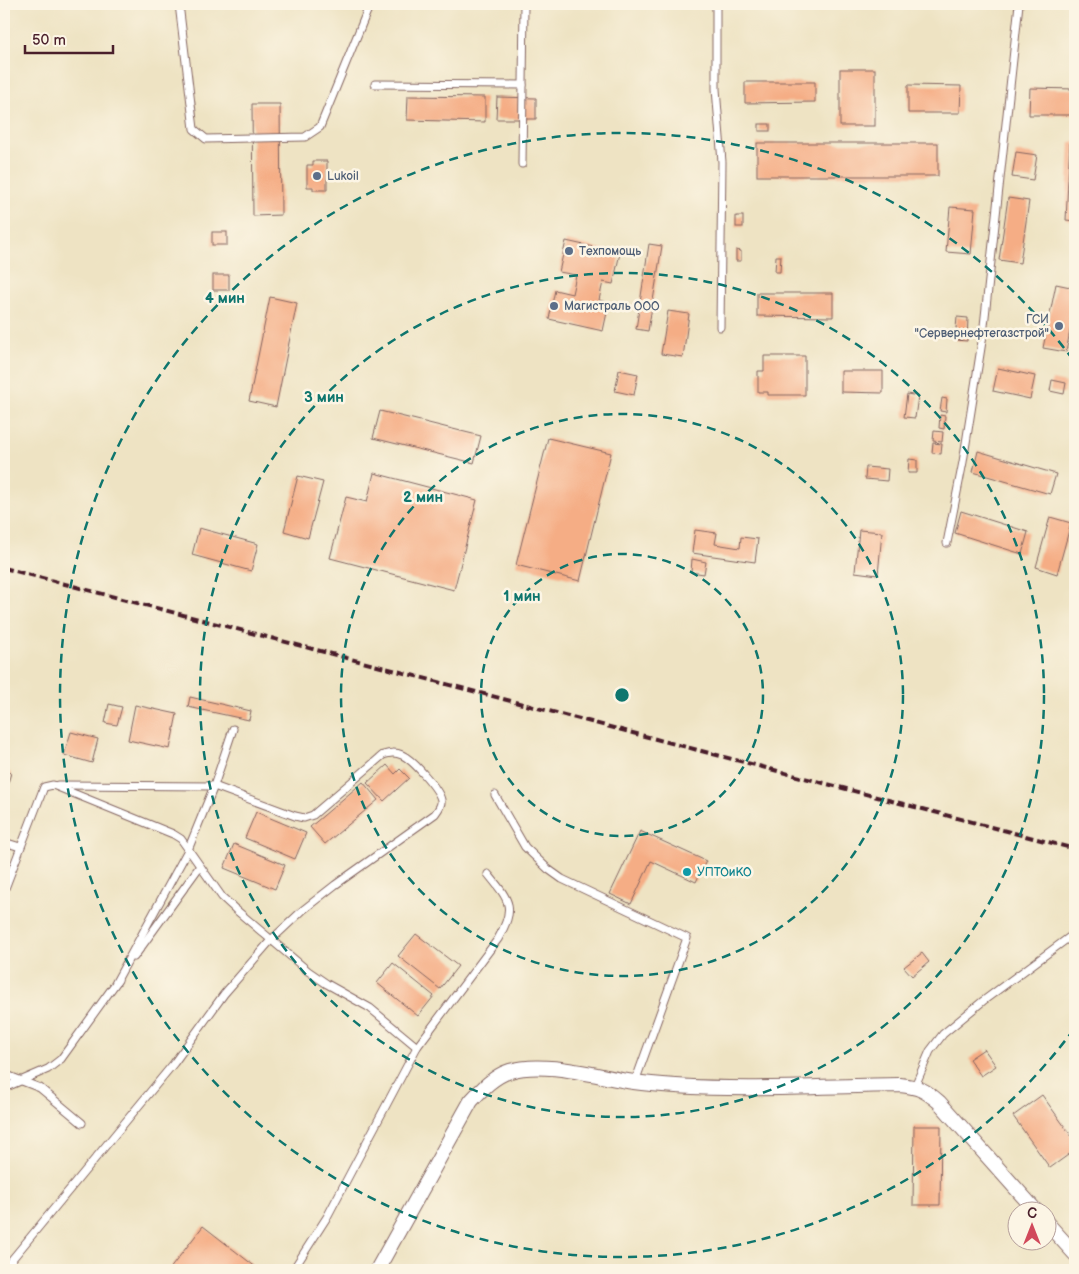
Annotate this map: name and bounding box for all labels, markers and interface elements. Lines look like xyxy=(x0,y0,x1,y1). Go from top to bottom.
scale bar xyxy=(25,22,112,54)
text: 50 m xyxy=(32,31,66,50)
place label: Lukoil xyxy=(327,169,359,184)
marker: Lukoil xyxy=(311,170,323,182)
place label: Техпомощь xyxy=(579,244,641,259)
marker: Техпомощь xyxy=(563,245,575,257)
text: 4 мин xyxy=(205,289,245,308)
place label: Магистраль ООО xyxy=(564,299,660,314)
marker: Магистраль ООО xyxy=(548,300,560,312)
place label: ГСИ "Сервернефтегазстрой" xyxy=(915,312,1049,341)
marker: ГСИ "Сервернефтегазстрой" xyxy=(1053,320,1065,332)
text: 3 мин xyxy=(304,388,344,407)
text: 2 мин xyxy=(403,488,443,507)
text: 1 мин xyxy=(503,587,541,606)
centre of rings xyxy=(613,686,631,704)
place label: УПТОиКО xyxy=(697,865,752,880)
marker: УПТОиКО xyxy=(681,866,693,878)
north arrow xyxy=(1006,1202,1056,1252)
text: С xyxy=(1027,1205,1037,1222)

